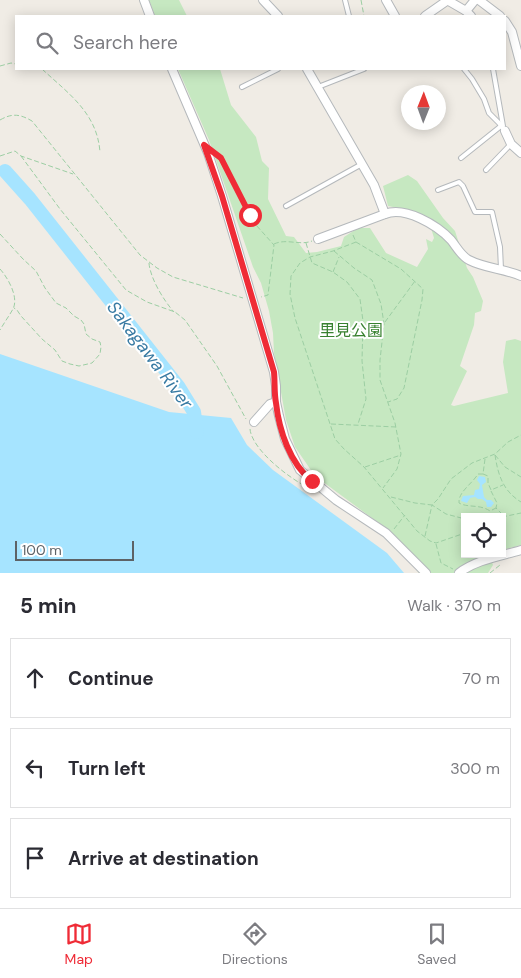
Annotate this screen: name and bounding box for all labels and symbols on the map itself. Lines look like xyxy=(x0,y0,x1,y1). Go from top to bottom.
north arrow xyxy=(401,85,446,130)
route start xyxy=(239,204,262,227)
water label: Sakagawa River xyxy=(102,296,199,415)
park label: 里見公園 xyxy=(319,320,383,341)
route end xyxy=(301,470,324,493)
scale bar xyxy=(15,538,134,561)

